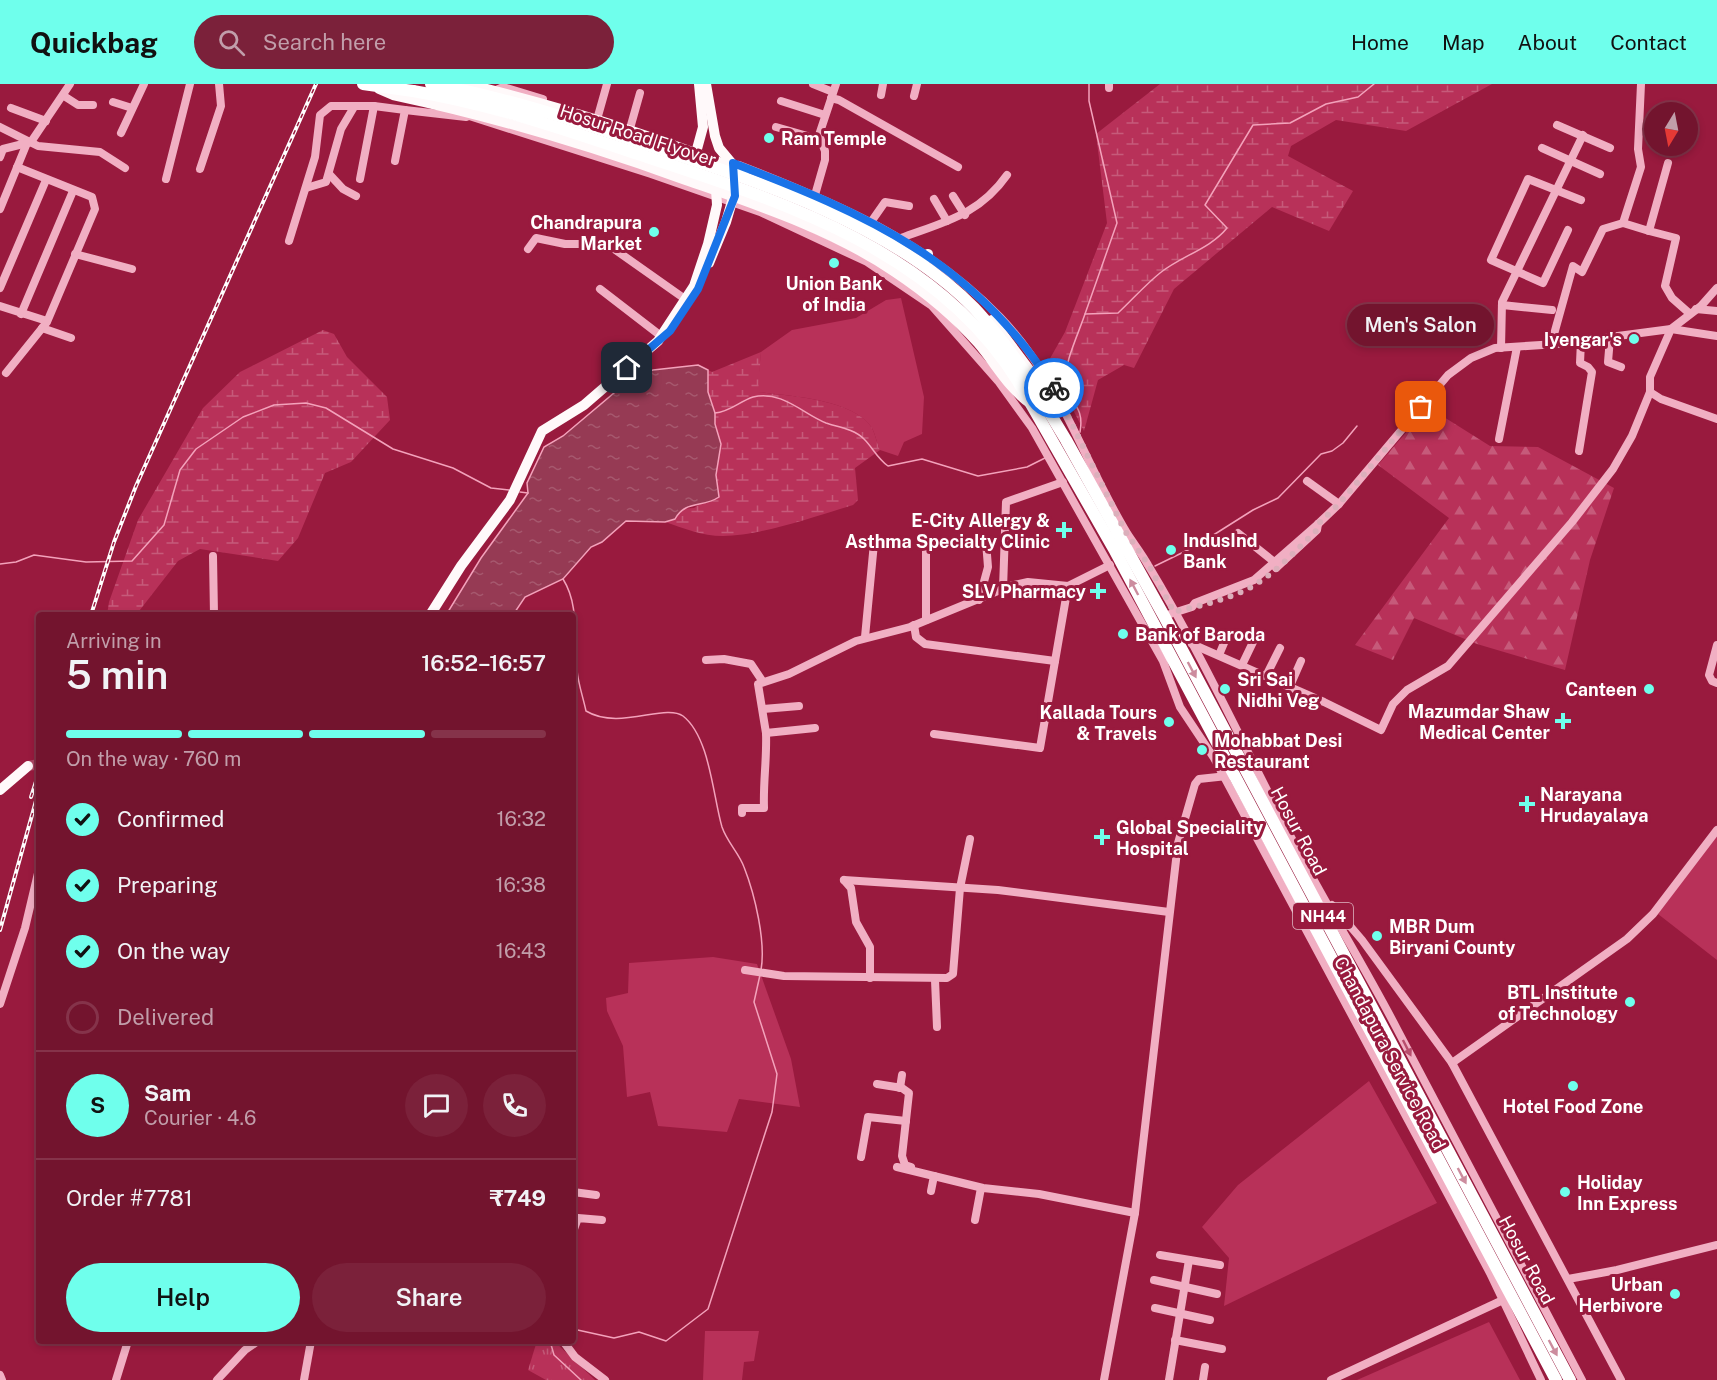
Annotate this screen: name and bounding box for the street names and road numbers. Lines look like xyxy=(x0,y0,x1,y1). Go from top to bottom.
street label: Hosur Road Flyover xyxy=(557,100,719,170)
street label: Hosur Road xyxy=(1267,783,1331,879)
road number: NH44 xyxy=(1293,903,1353,929)
street label: Chandapura Service Road xyxy=(1330,953,1450,1153)
street label: Hosur Road xyxy=(1495,1212,1559,1308)

